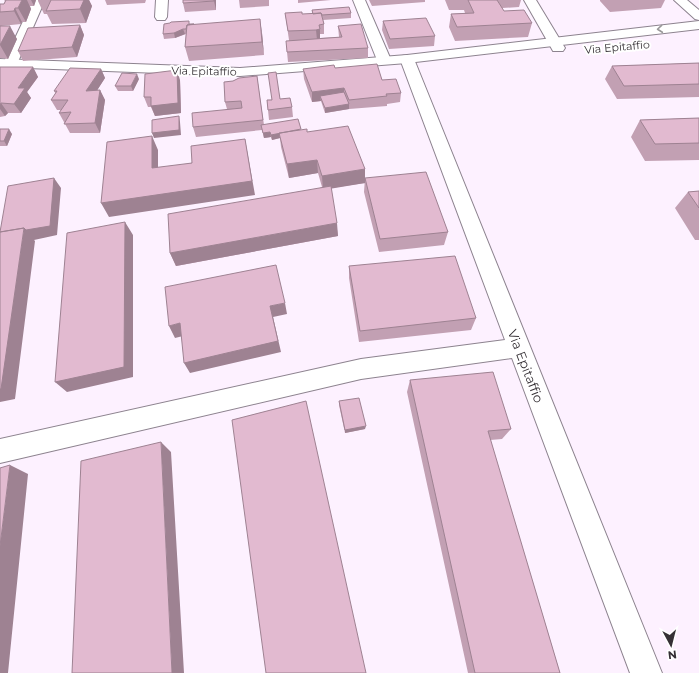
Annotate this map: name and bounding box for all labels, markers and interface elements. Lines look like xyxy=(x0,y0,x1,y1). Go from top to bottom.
one-way arrow xyxy=(657,25,663,34)
street label: Via Epitaffio xyxy=(584,37,650,57)
street label: Via Epitaffio xyxy=(171,63,237,79)
street label: Via Epitaffio xyxy=(505,327,547,405)
north arrow xyxy=(651,625,691,665)
text: N xyxy=(667,647,677,662)

